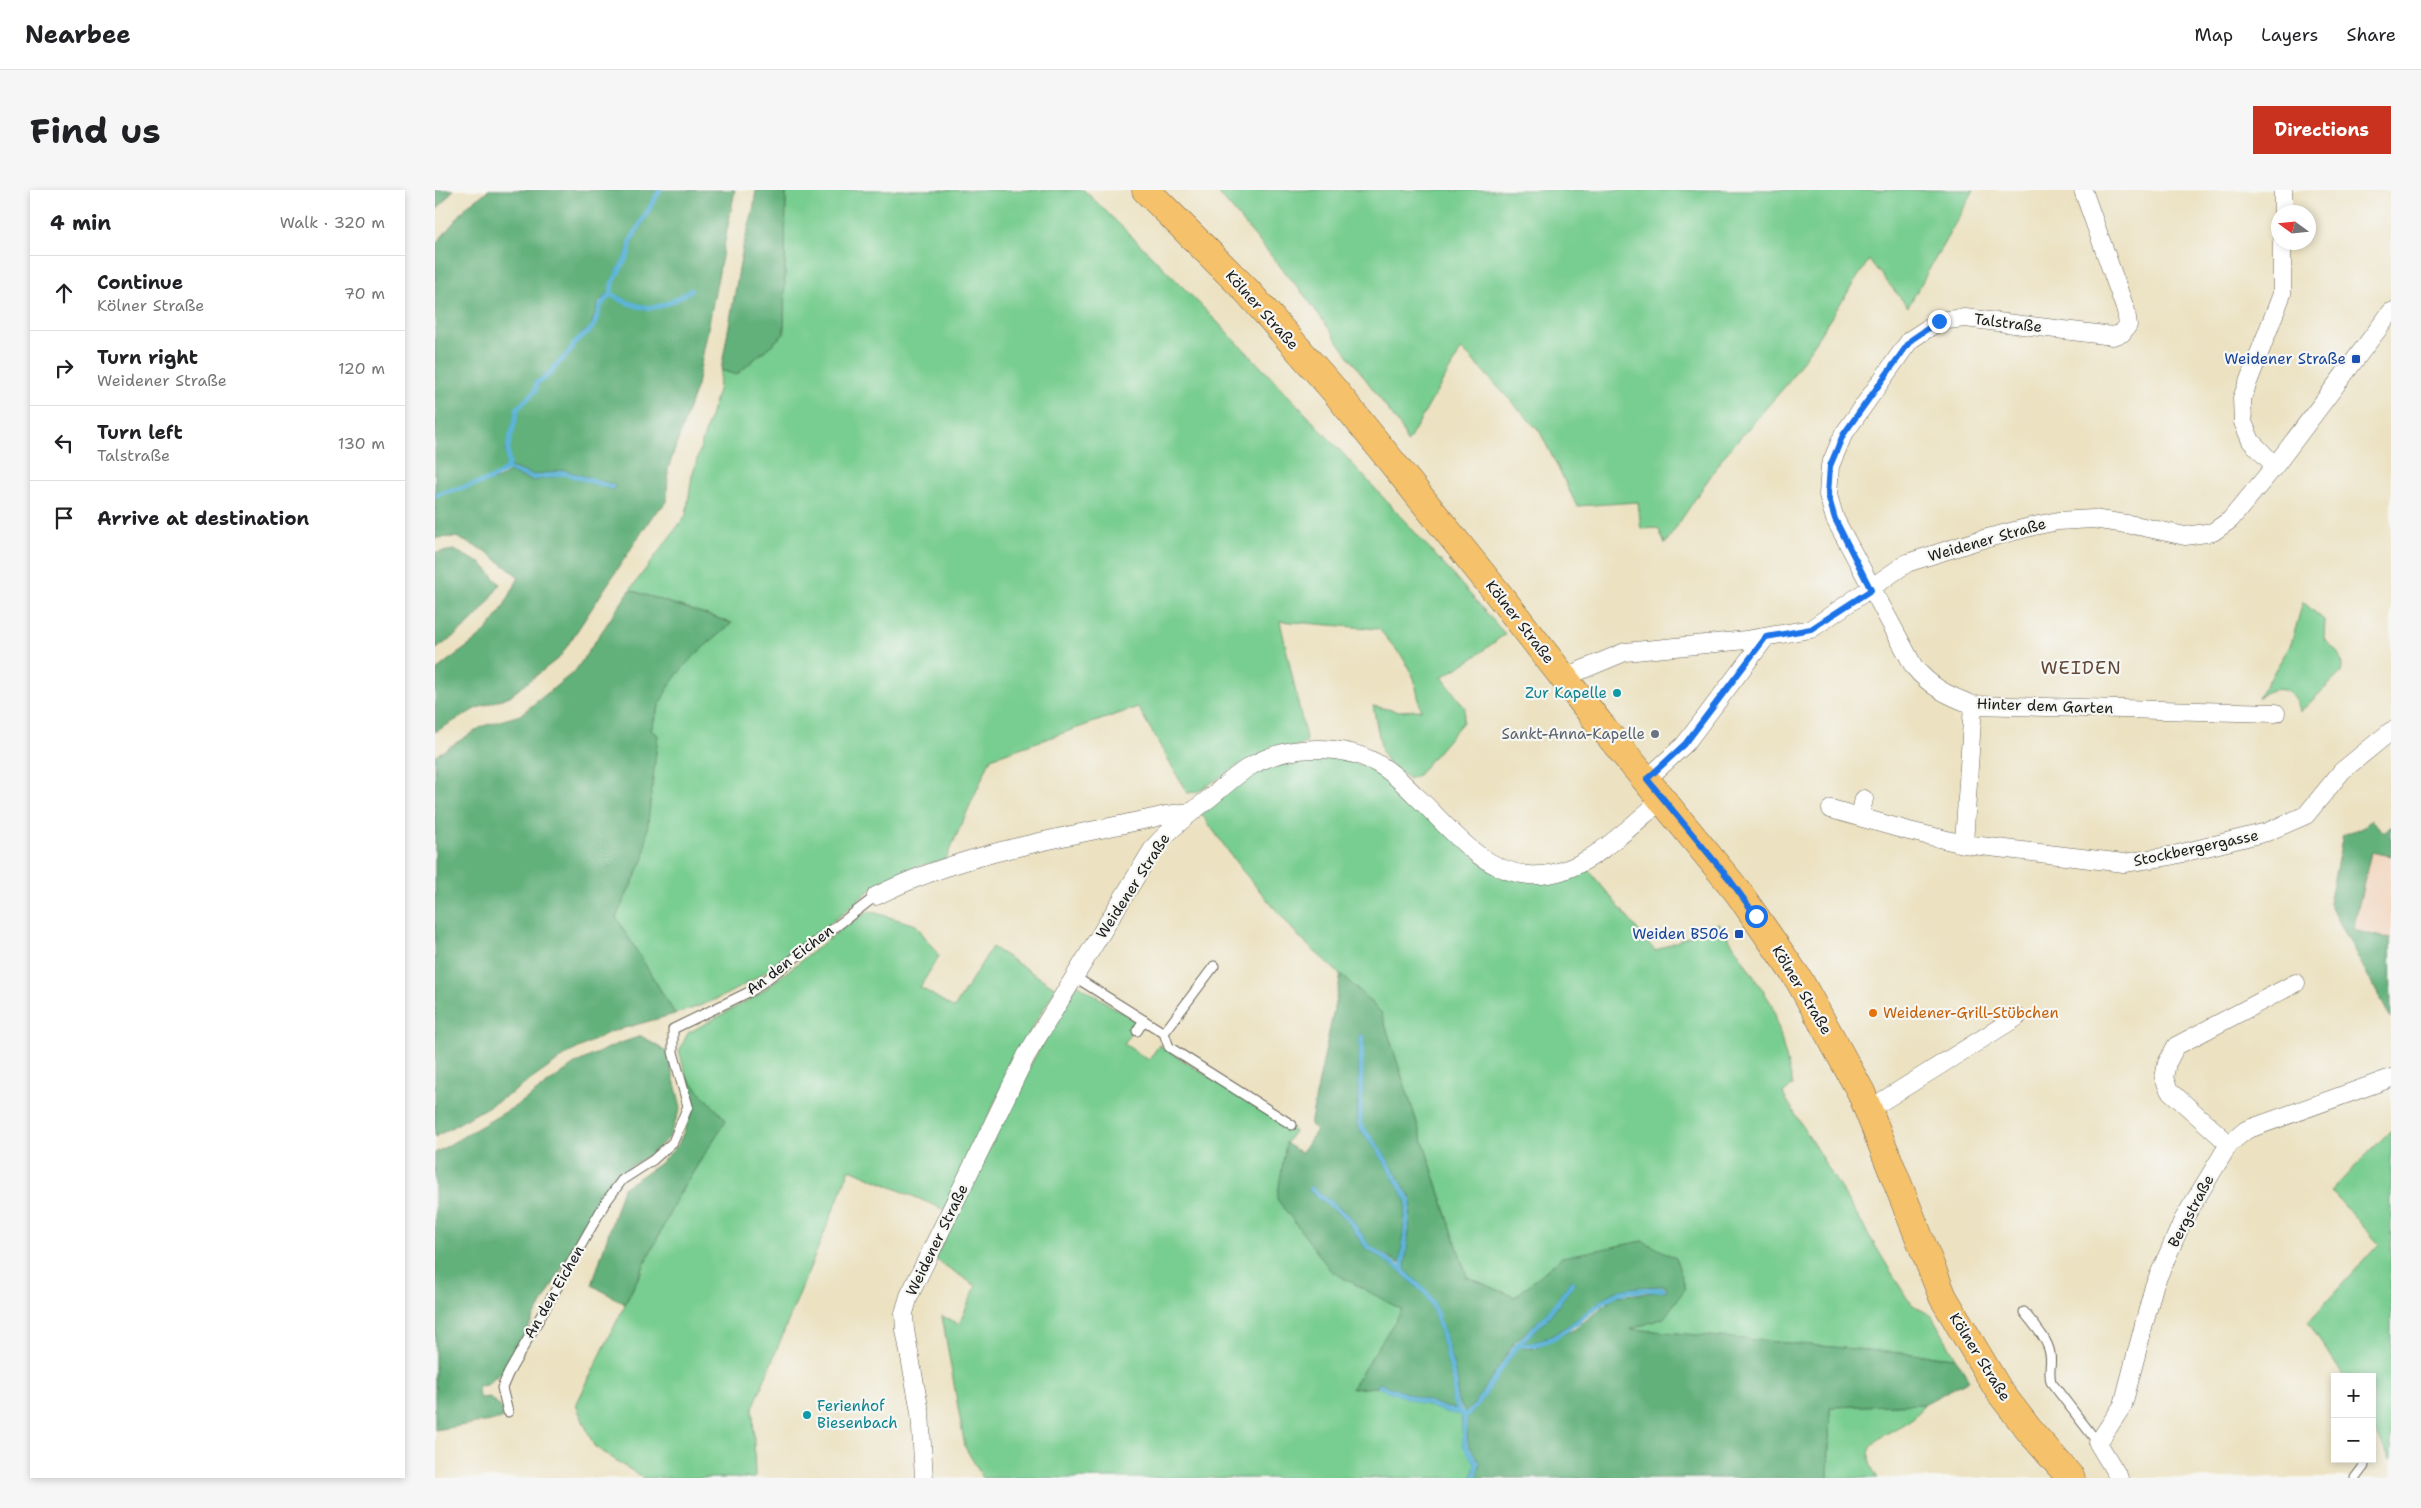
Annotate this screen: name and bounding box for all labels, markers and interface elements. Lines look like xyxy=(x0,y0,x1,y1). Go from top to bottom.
text: Nearbee xyxy=(25,19,131,51)
text: Map xyxy=(2195,23,2233,47)
text: Layers xyxy=(2261,23,2318,47)
text: Share xyxy=(2346,23,2396,47)
button: Directions xyxy=(2253,106,2391,154)
text: Find us xyxy=(30,107,161,154)
north arrow xyxy=(2271,205,2316,250)
text: 4 min xyxy=(50,209,111,237)
text: Walk · 320 m xyxy=(280,212,385,233)
street label: Kölner Straße xyxy=(1221,266,1303,354)
text: Continue xyxy=(97,270,183,295)
icon: ahead xyxy=(50,279,78,307)
text: 70 m xyxy=(344,283,385,304)
text: Kölner Straße xyxy=(97,295,204,316)
street label: Talstraße xyxy=(1973,309,2043,337)
route end xyxy=(1928,310,1951,333)
text: Turn right xyxy=(97,345,198,370)
place label: Weidener Straße xyxy=(2224,349,2346,369)
marker: Weidener Straße xyxy=(2350,353,2362,365)
icon: right xyxy=(50,354,78,382)
text: 120 m xyxy=(338,358,385,379)
text: Weidener Straße xyxy=(97,370,227,391)
text: Turn left xyxy=(97,420,183,445)
icon: left xyxy=(50,429,78,457)
text: 130 m xyxy=(338,433,385,454)
text: Talstraße xyxy=(97,445,170,466)
icon: arrive xyxy=(50,504,78,532)
text: Arrive at destination xyxy=(97,506,309,531)
street label: Weidener Straße xyxy=(1926,514,2048,566)
street label: Kölner Straße xyxy=(1481,576,1559,668)
district label: WEIDEN xyxy=(2040,656,2122,680)
place label: Zur Kapelle xyxy=(1525,683,1607,703)
marker: Zur Kapelle xyxy=(1611,687,1623,699)
street label: Hinter dem Garten xyxy=(1976,694,2114,718)
place label: Sankt-Anna-Kapelle xyxy=(1501,724,1645,744)
marker: Sankt-Anna-Kapelle xyxy=(1649,728,1661,740)
street label: Stockbergergasse xyxy=(2132,825,2260,871)
street label: Weidener Straße xyxy=(1091,829,1175,943)
route start xyxy=(1745,905,1768,928)
street label: An den Eichen xyxy=(742,921,838,999)
place label: Weiden B506 xyxy=(1632,924,1729,944)
marker: Weiden B506 xyxy=(1733,928,1745,940)
street label: Kölner Straße xyxy=(1768,942,1836,1038)
place label: Weidener-Grill-Stübchen xyxy=(1883,1003,2059,1023)
marker: Weidener-Grill-Stübchen xyxy=(1867,1007,1879,1019)
street label: Bergstraße xyxy=(2163,1171,2219,1251)
street label: Weidener Straße xyxy=(901,1181,973,1299)
street label: An den Eichen xyxy=(519,1242,589,1342)
street label: Kölner Straße xyxy=(1945,1309,2015,1405)
map controls xyxy=(2331,1373,2376,1463)
button: + xyxy=(2331,1373,2376,1418)
place label: Ferienhof Biesenbach xyxy=(817,1396,898,1433)
marker: Ferienhof Biesenbach xyxy=(801,1409,813,1421)
button: − xyxy=(2331,1418,2376,1463)

